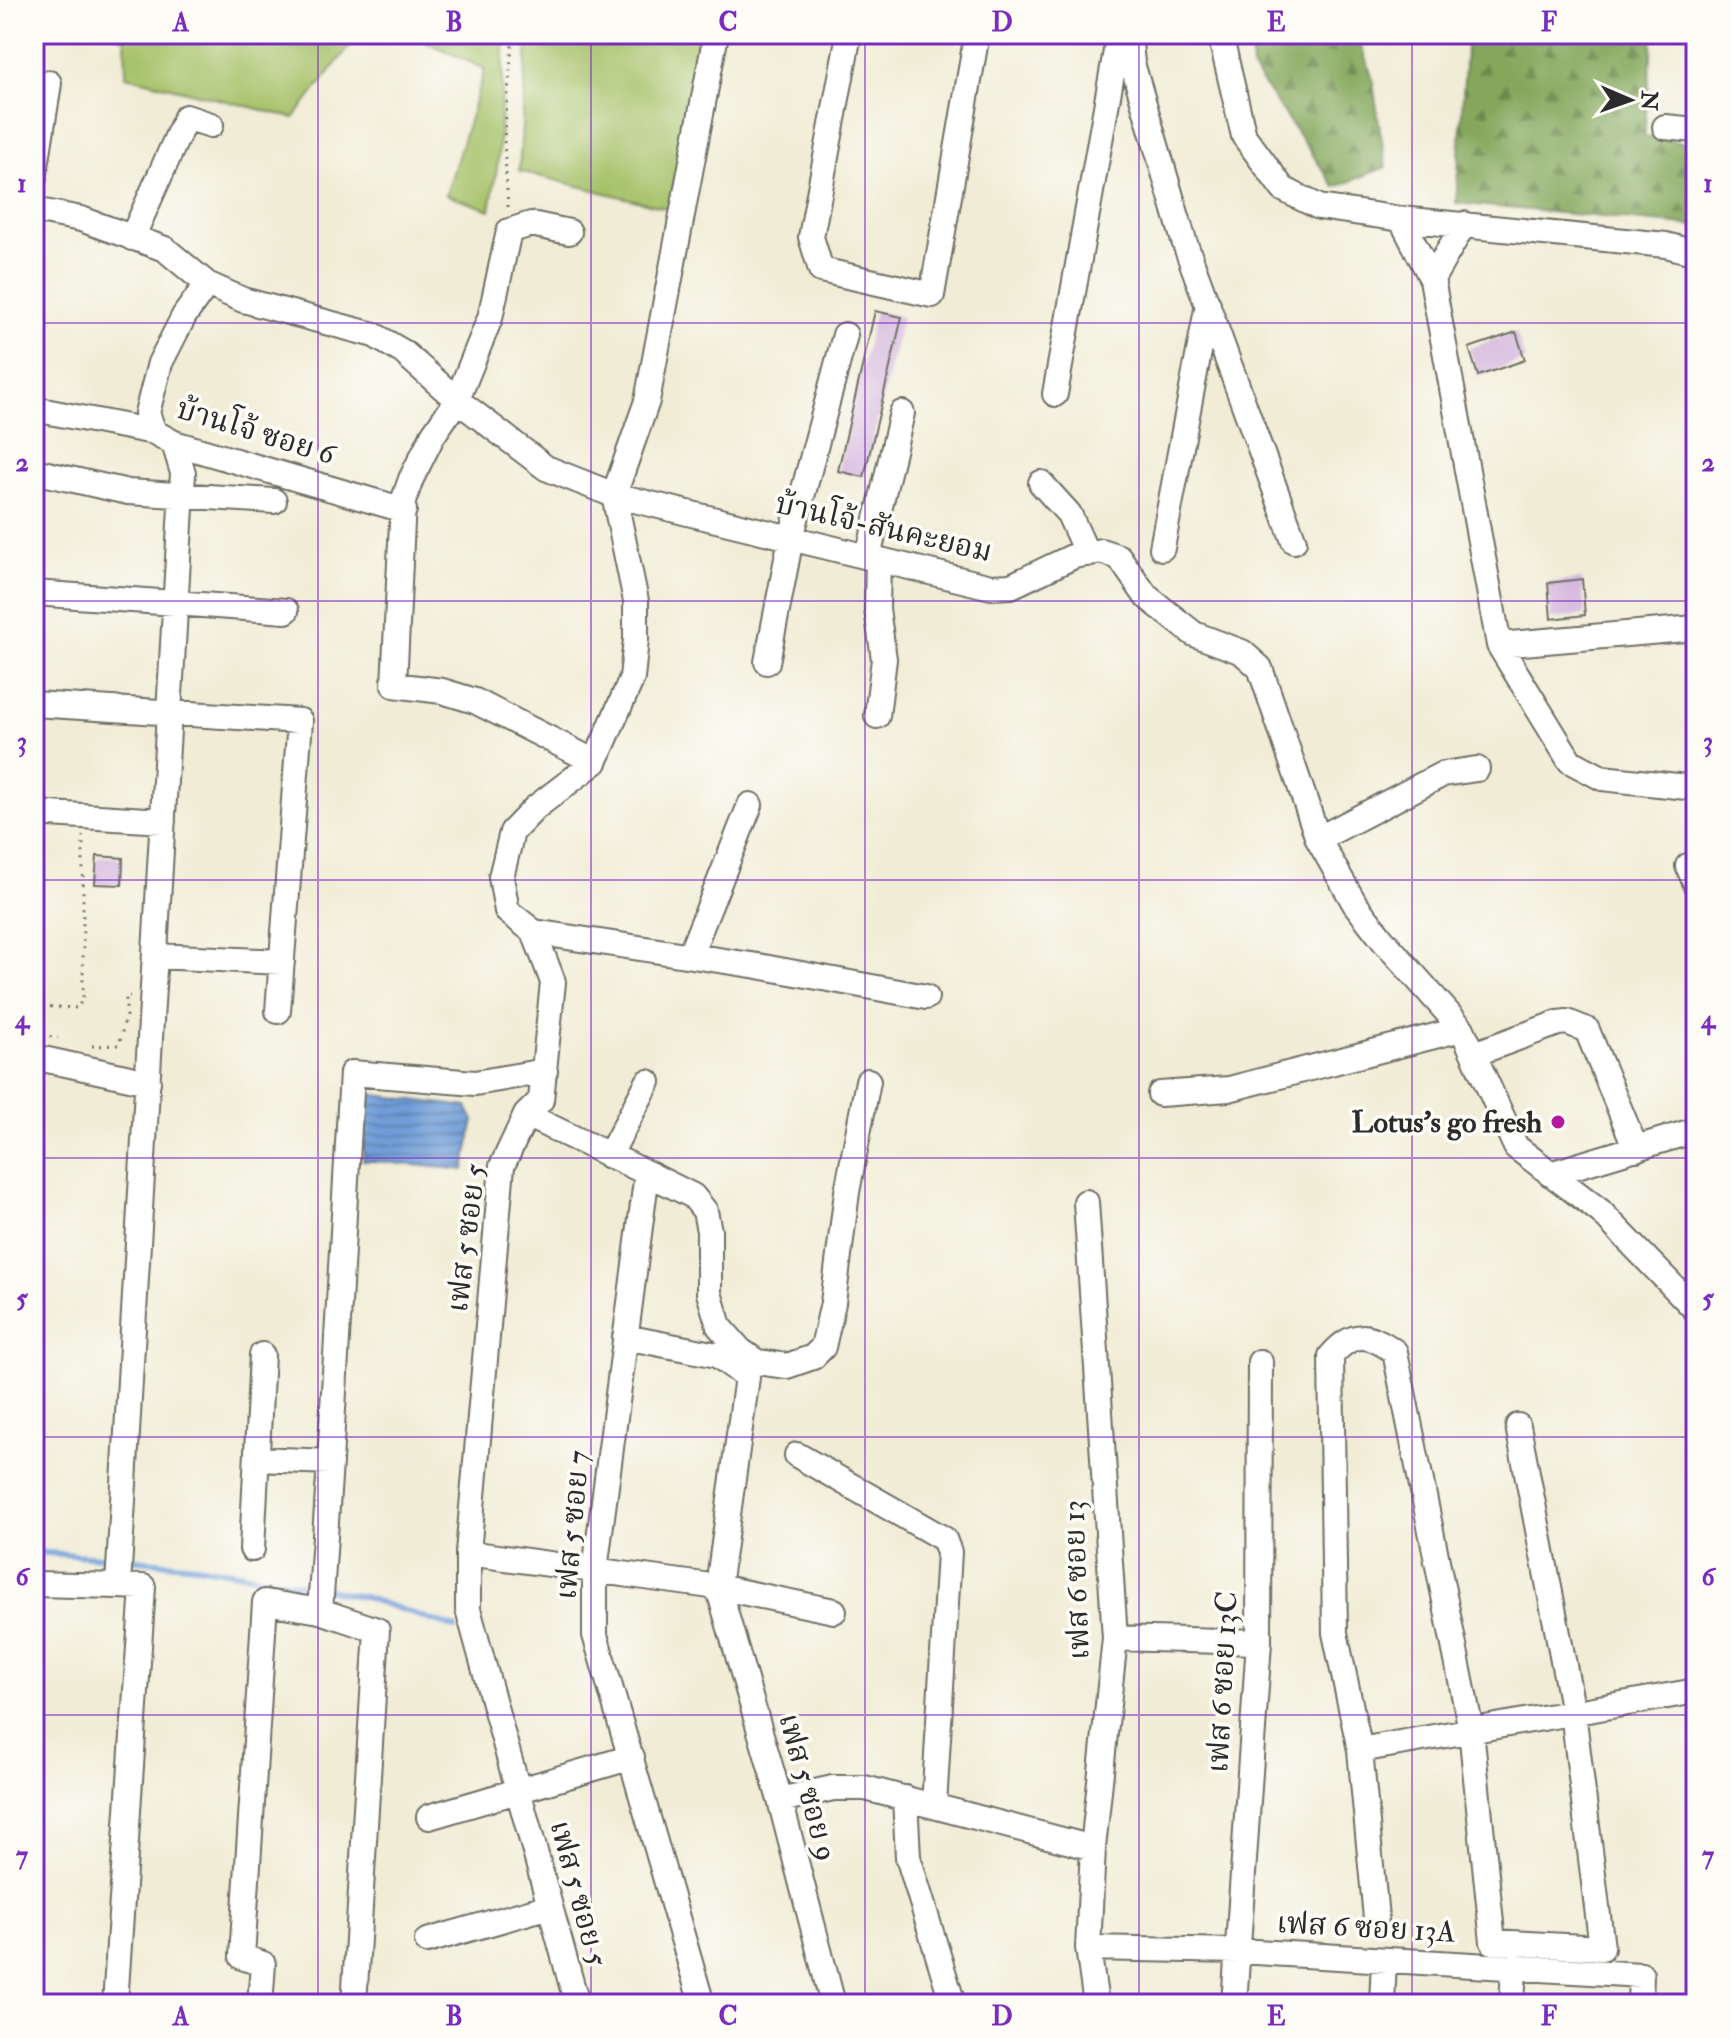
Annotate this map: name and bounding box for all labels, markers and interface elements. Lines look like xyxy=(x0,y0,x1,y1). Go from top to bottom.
text: A xyxy=(172,7,190,39)
text: B xyxy=(445,7,463,39)
text: C xyxy=(718,7,738,39)
text: D xyxy=(991,7,1013,39)
text: E xyxy=(1267,7,1286,39)
text: F xyxy=(1541,7,1558,39)
north arrow xyxy=(1590,60,1670,140)
text: N xyxy=(1635,89,1663,111)
text: 1 xyxy=(17,168,27,200)
text: 1 xyxy=(1703,168,1713,200)
street label: บ้านโจ้ ซอย 6 xyxy=(172,387,342,474)
text: 2 xyxy=(15,447,29,479)
text: 2 xyxy=(1701,447,1715,479)
street label: บ้านโจ้-สันคะยอม xyxy=(772,482,996,570)
text: 3 xyxy=(17,726,27,758)
text: 3 xyxy=(1703,726,1713,758)
text: 4 xyxy=(14,1004,31,1036)
text: 4 xyxy=(1700,1004,1717,1036)
place label: Lotus's go fresh xyxy=(1352,1104,1542,1141)
marker: Lotus's go fresh xyxy=(1549,1113,1567,1131)
street label: เฟส 5 ซอย 5 xyxy=(439,1161,494,1314)
text: 5 xyxy=(16,1283,28,1315)
text: 5 xyxy=(1702,1283,1714,1315)
street label: เฟส 5 ซอย 7 xyxy=(548,1449,597,1601)
street label: เฟส 6 ซอย 13 xyxy=(1055,1499,1098,1661)
text: 6 xyxy=(15,1561,30,1593)
text: 6 xyxy=(1701,1561,1716,1593)
street label: เฟส 6 ซอย 13C xyxy=(1199,1590,1246,1774)
street label: เฟส 5 ซอย 9 xyxy=(770,1709,845,1865)
street label: เฟส 5 ซอย 5 xyxy=(541,1816,616,1971)
text: 7 xyxy=(16,1840,28,1872)
text: 7 xyxy=(1702,1840,1714,1872)
street label: เฟส 6 ซอย 13A xyxy=(1276,1904,1456,1951)
text: A xyxy=(172,2001,190,2033)
text: B xyxy=(445,2001,463,2033)
text: C xyxy=(718,2001,738,2033)
text: D xyxy=(991,2001,1013,2033)
text: E xyxy=(1267,2001,1286,2033)
text: F xyxy=(1541,2001,1558,2033)

